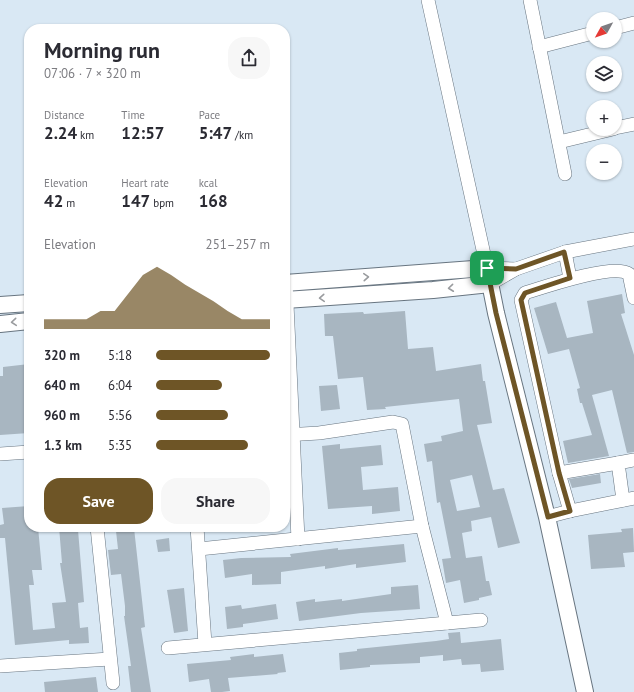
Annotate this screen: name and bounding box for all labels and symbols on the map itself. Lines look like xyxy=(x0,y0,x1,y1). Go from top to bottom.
north arrow xyxy=(586,12,622,48)
pin xyxy=(470,251,504,285)
one-way arrow xyxy=(363,273,369,282)
one-way arrow xyxy=(448,284,454,293)
one-way arrow xyxy=(319,293,325,302)
one-way arrow xyxy=(11,318,18,327)

